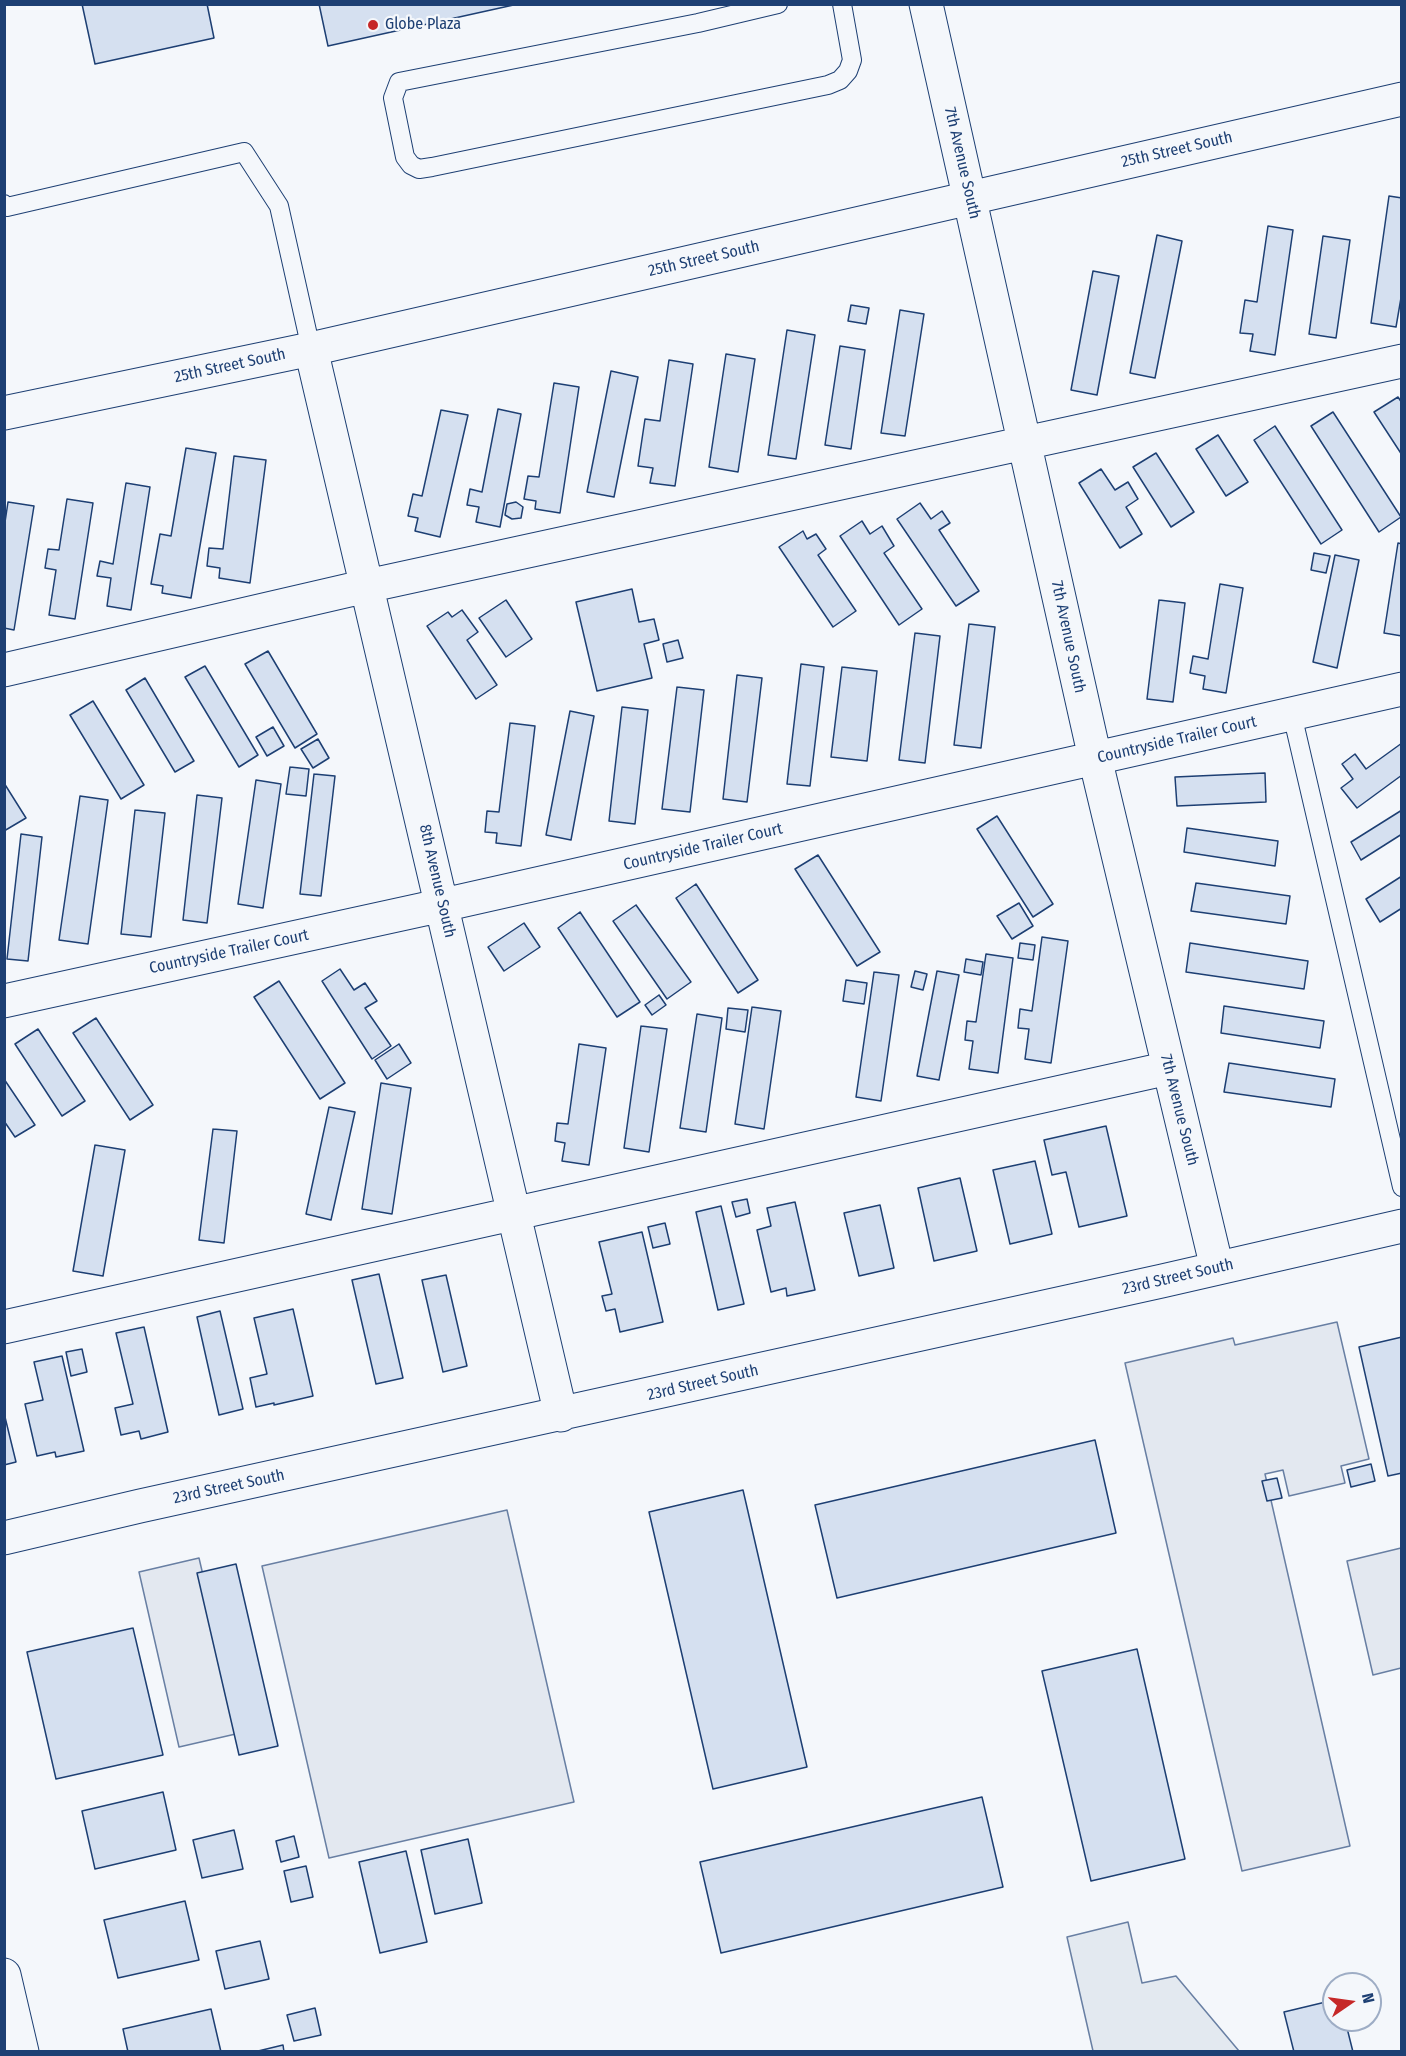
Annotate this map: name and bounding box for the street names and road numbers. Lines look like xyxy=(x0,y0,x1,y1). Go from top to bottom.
street label: 7th Avenue South xyxy=(940,105,984,221)
street label: 25th Street South xyxy=(1120,128,1234,172)
street label: 25th Street South xyxy=(647,237,761,281)
street label: 25th Street South xyxy=(173,345,287,387)
street label: 7th Avenue South xyxy=(1047,579,1089,695)
street label: Countryside Trailer Court xyxy=(1096,712,1258,768)
street label: Countryside Trailer Court xyxy=(622,819,784,875)
street label: 8th Avenue South xyxy=(415,822,459,940)
street label: Countryside Trailer Court xyxy=(147,926,311,978)
street label: 7th Avenue South xyxy=(1156,1052,1202,1168)
street label: 23rd Street South xyxy=(1121,1255,1235,1299)
street label: 23rd Street South xyxy=(646,1361,760,1405)
street label: 23rd Street South xyxy=(172,1466,286,1508)

